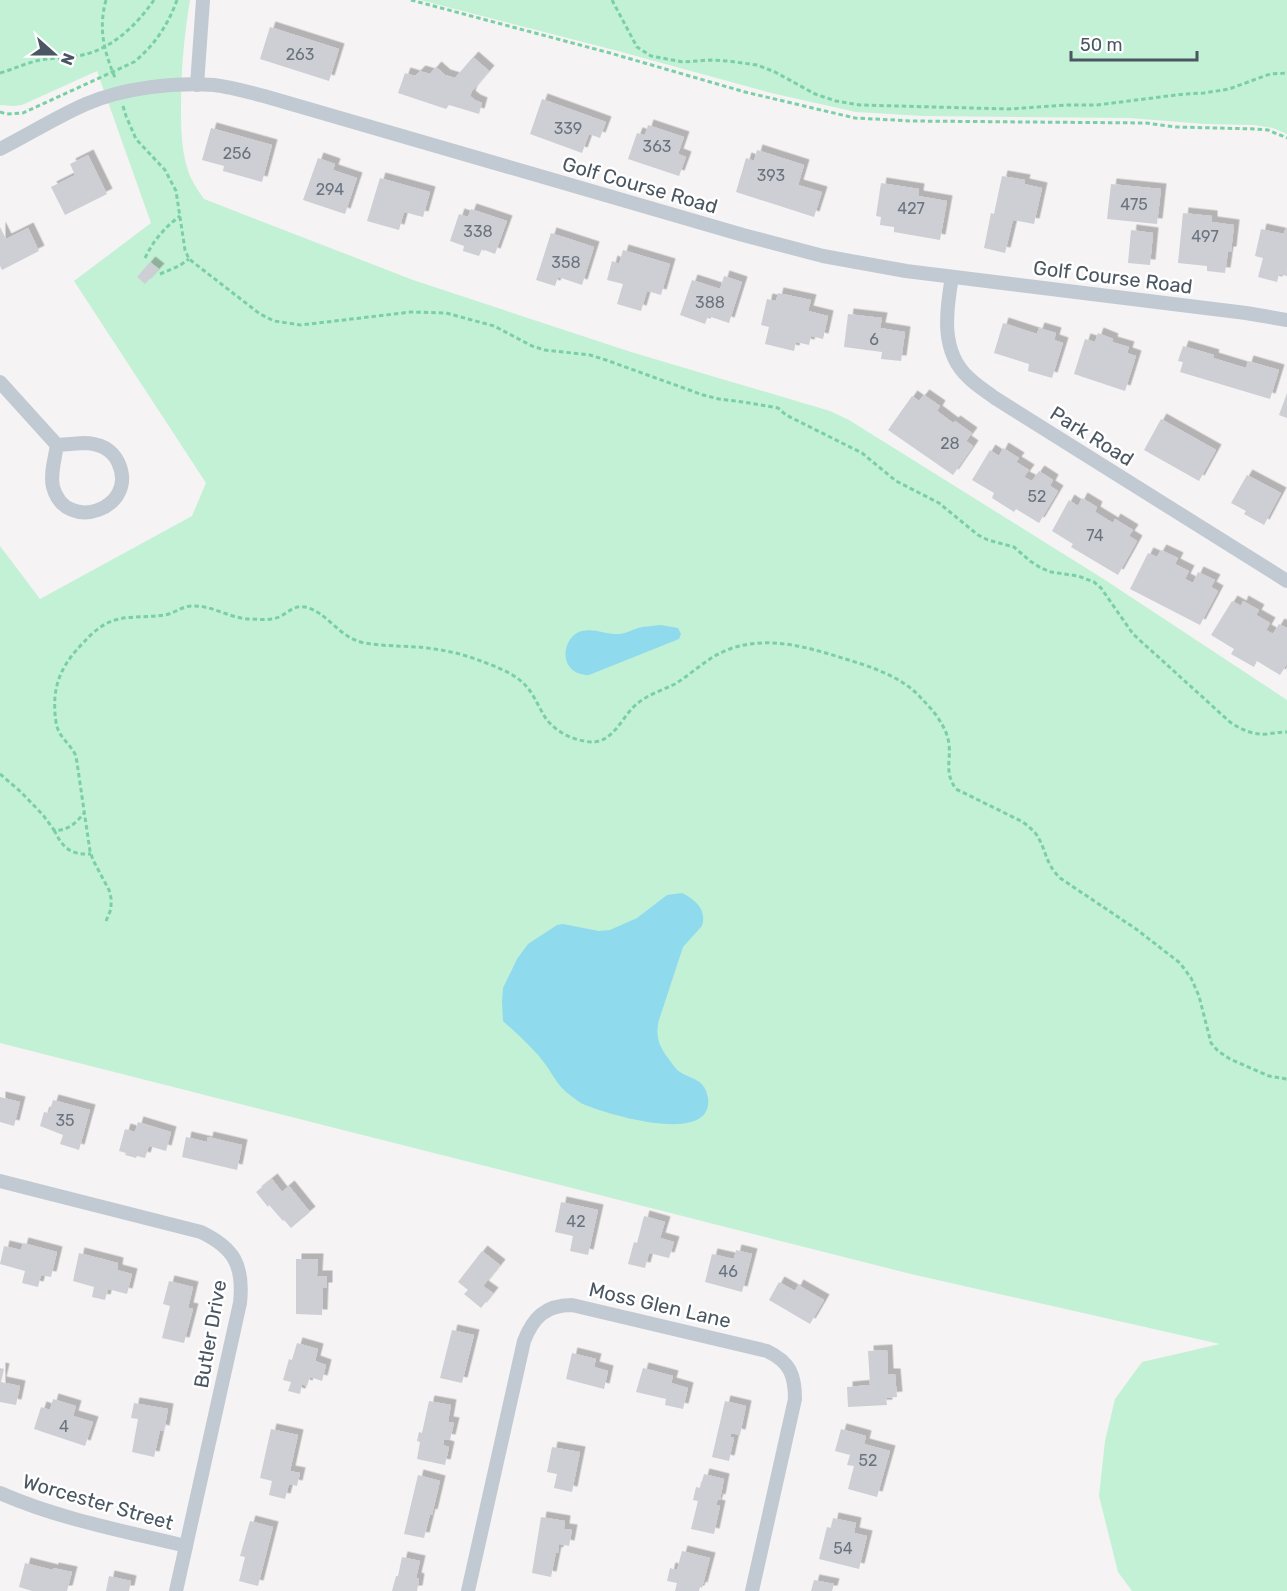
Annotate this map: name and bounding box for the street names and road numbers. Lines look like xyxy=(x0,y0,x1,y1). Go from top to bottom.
street label: Golf Course Road xyxy=(560,151,720,219)
street label: Golf Course Road xyxy=(1032,255,1194,299)
street label: Park Road xyxy=(1046,401,1138,471)
street label: Moss Glen Lane xyxy=(587,1277,733,1333)
street label: Butler Drive xyxy=(189,1278,231,1390)
street label: Worcester Street xyxy=(20,1469,176,1535)

